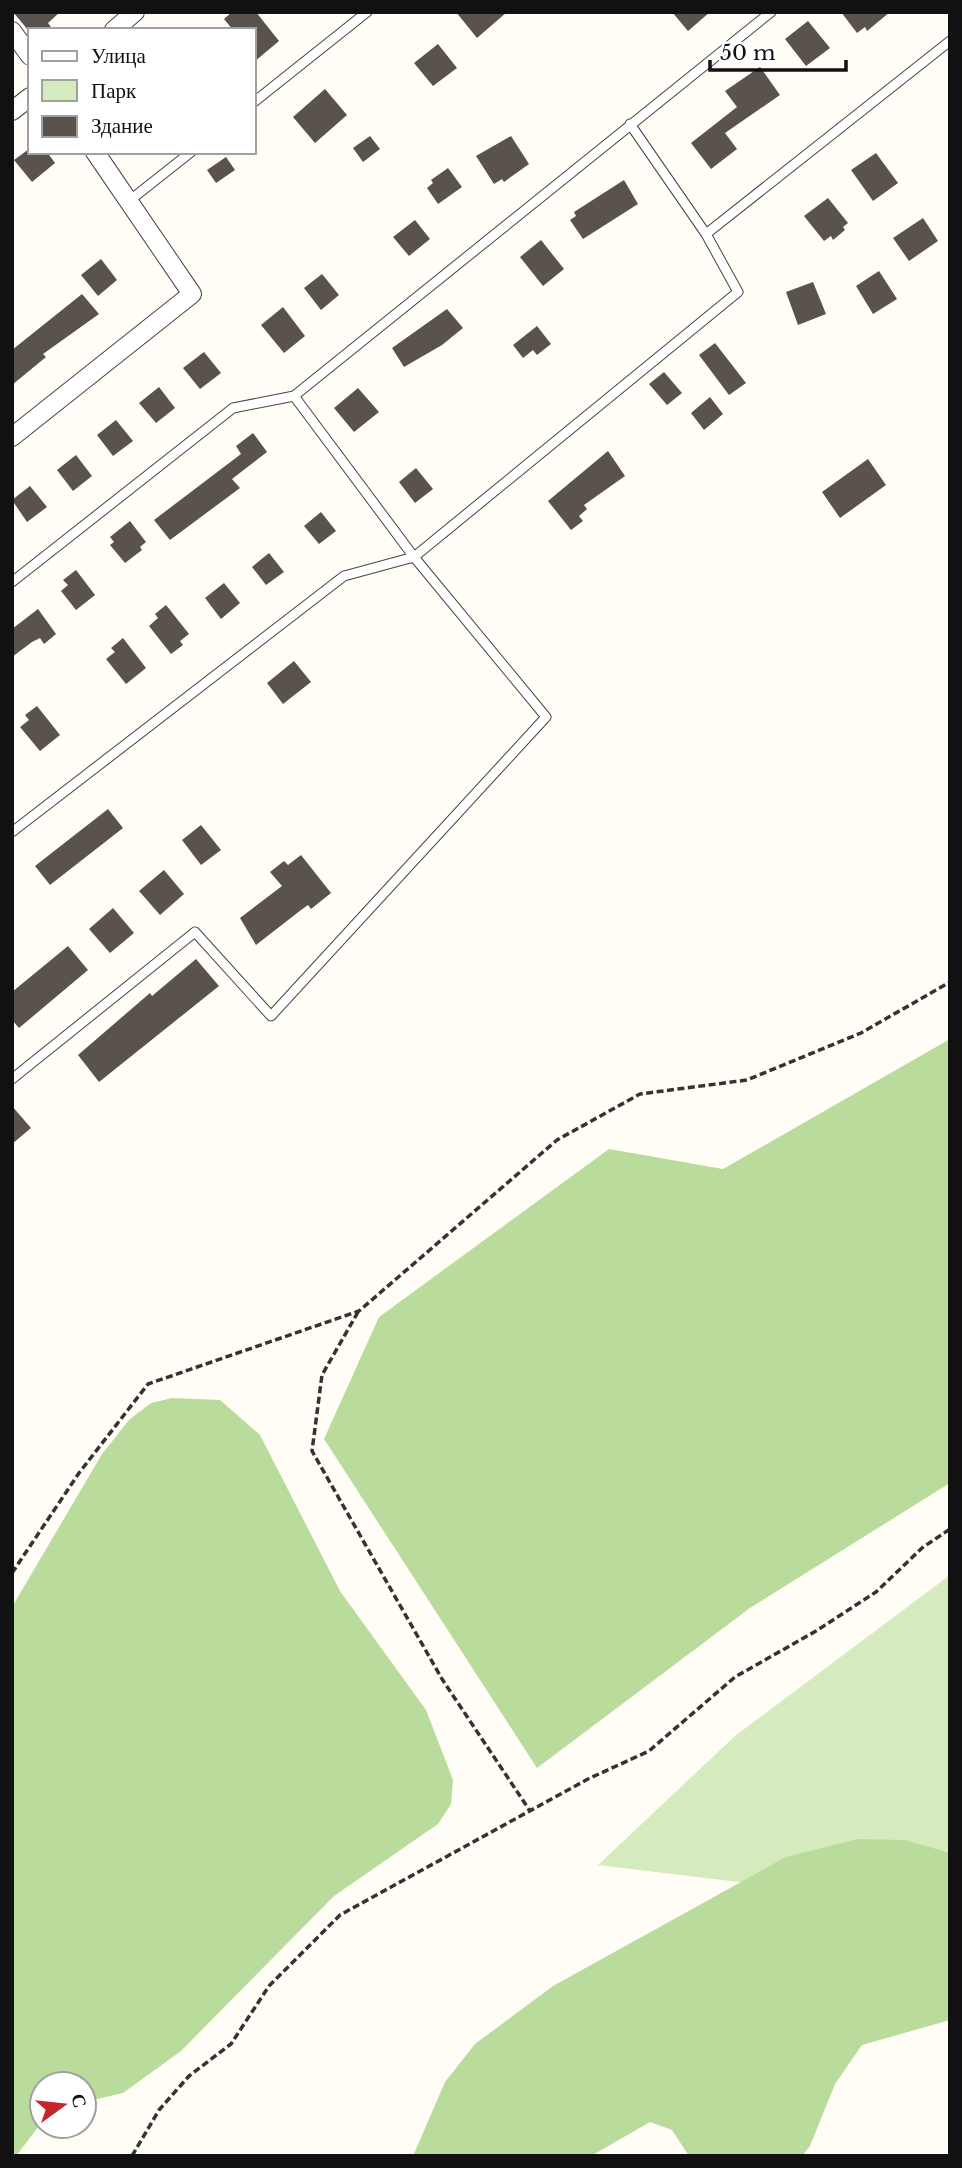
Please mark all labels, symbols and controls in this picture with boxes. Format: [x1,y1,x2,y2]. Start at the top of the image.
legend [28,28,256,154]
scale bar [710,28,846,72]
text: 50 m [720,40,776,66]
text: Улица [91,43,146,69]
text: Парк [91,78,137,104]
text: Здание [91,113,153,139]
north arrow [28,2070,98,2140]
text: С [66,2091,92,2110]

